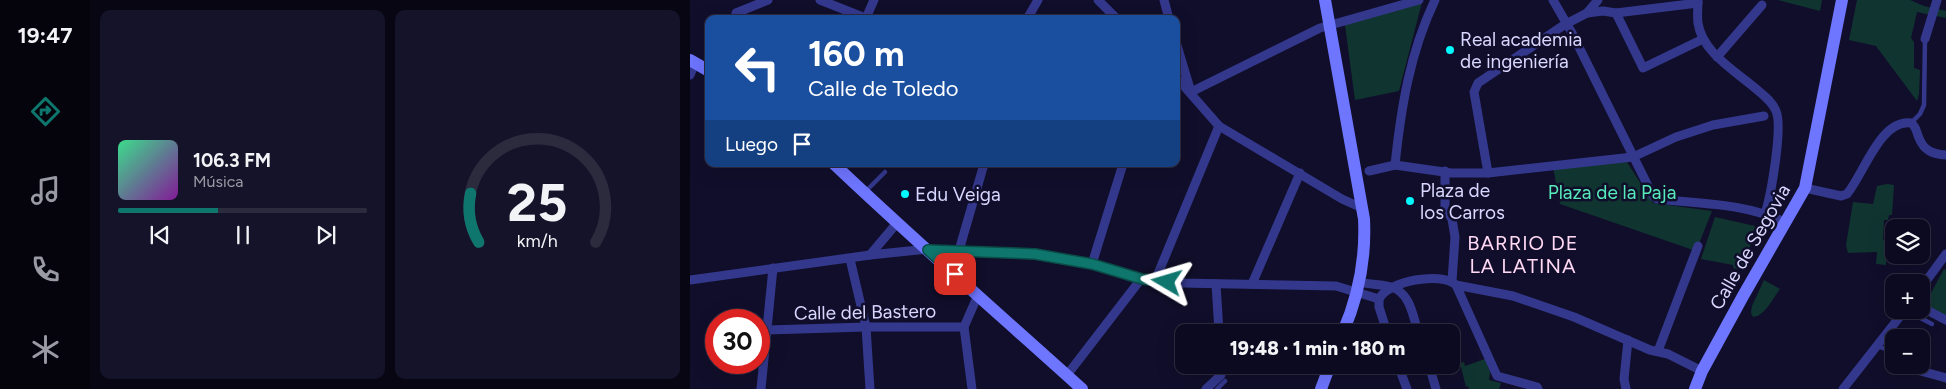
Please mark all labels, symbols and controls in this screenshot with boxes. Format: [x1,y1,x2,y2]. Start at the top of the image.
text: 19:47 [18,22,72,49]
place label: Real academia de ingeniería [1460,28,1582,73]
text: 160 m [808,33,905,75]
icon: left [725,35,790,100]
marker: Real academia de ingeniería [1444,44,1456,56]
text: Calle de Toledo [808,75,959,102]
icon: directions [28,94,63,129]
icon: arrive [788,130,816,158]
text: Luego [725,133,778,156]
text: 106.3 FM [193,149,271,172]
text: Música [193,172,243,191]
text: 25 [507,172,568,234]
icon: music [28,173,63,208]
place label: Plaza de los Carros [1420,179,1505,224]
street label: Calle de Segovia [1705,180,1795,314]
park label: Plaza de la Paja [1548,181,1676,204]
place label: Edu Veiga [915,183,1001,206]
marker: Edu Veiga [899,188,911,200]
marker: Plaza de los Carros [1404,195,1416,207]
map controls [1885,219,1930,374]
button: layers [1885,219,1930,264]
icon: previous [146,221,174,249]
icon: pause [229,221,257,249]
icon: next [312,221,340,249]
text: km/h [517,230,558,251]
district label: BARRIO DE LA LATINA [1467,231,1579,278]
icon: phone [28,252,63,287]
pin [934,253,976,295]
position arrow [1140,255,1192,307]
icon: arrive [941,260,969,288]
button: + [1885,274,1930,319]
street label: Calle del Bastero [794,299,936,325]
speed limit sign: 30 [705,309,770,374]
button: − [1885,329,1930,374]
icon: climate [28,332,63,367]
text: 19:48 · 1 min · 180 m [1230,337,1405,360]

